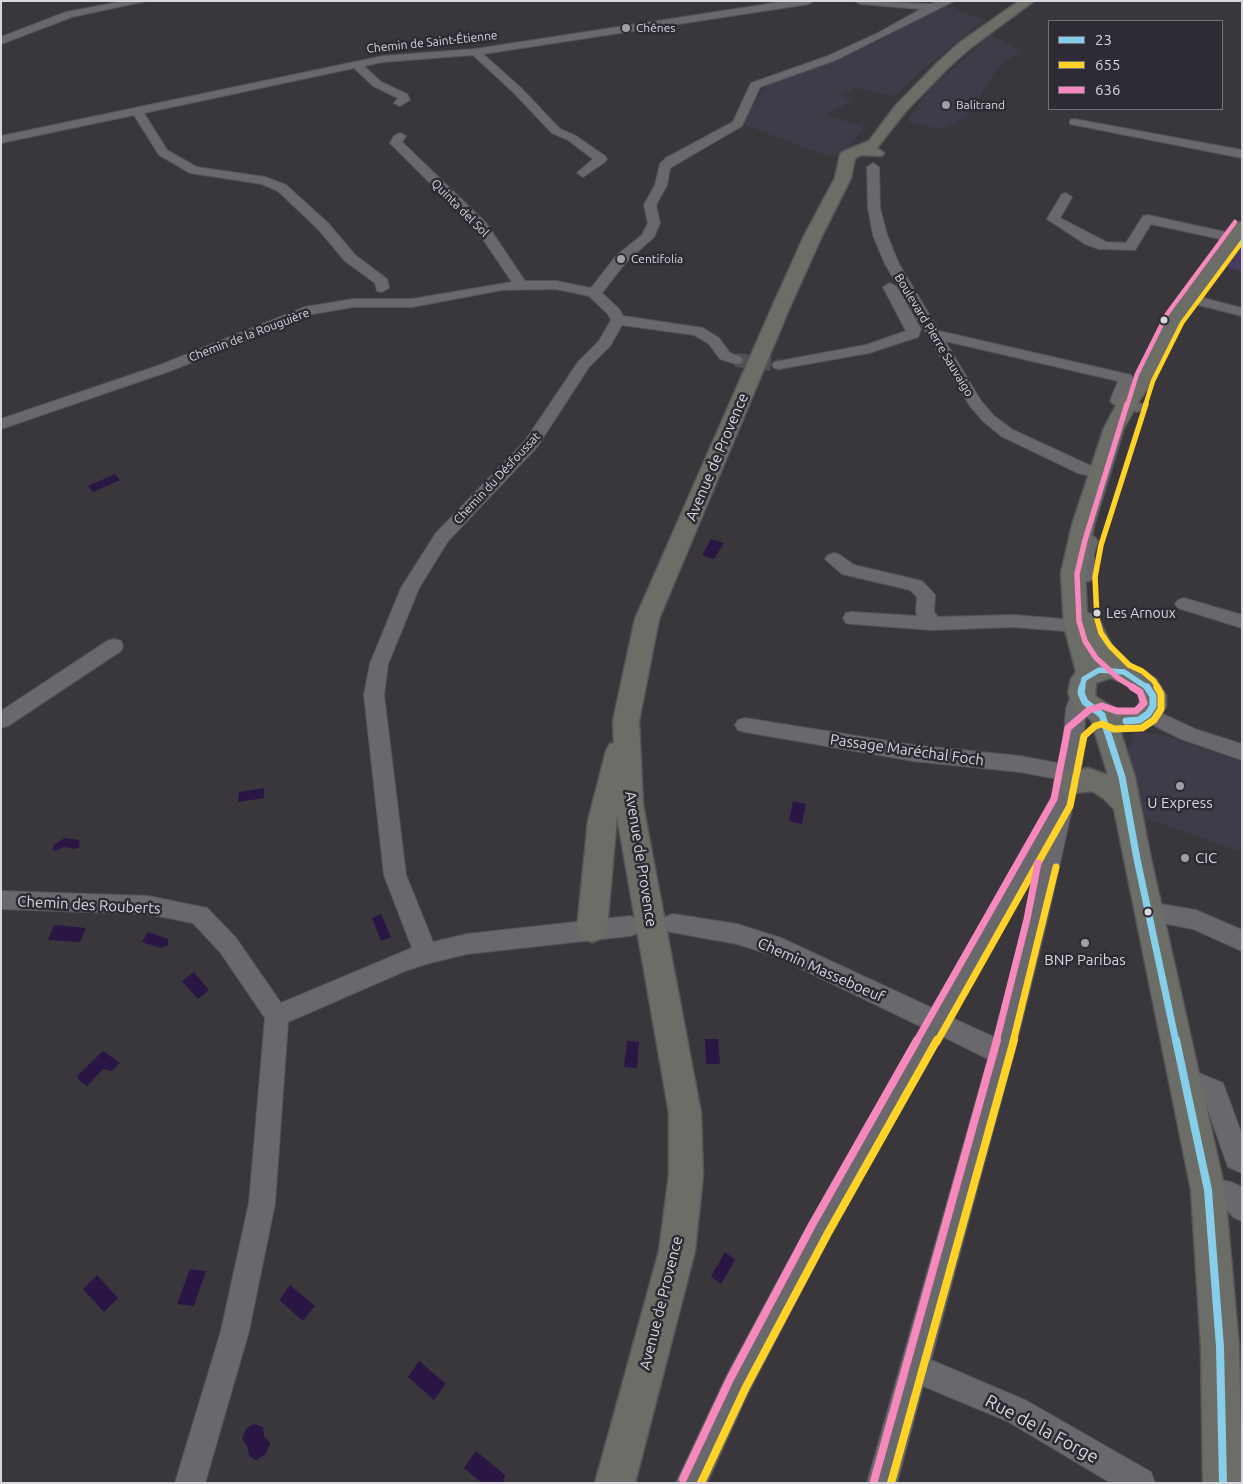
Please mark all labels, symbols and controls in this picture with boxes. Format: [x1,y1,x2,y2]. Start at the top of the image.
legend [1048,20,1223,110]
place label: Chênes [636,21,676,35]
marker: Chênes [620,22,632,34]
street label: Chemin de Saint-Étienne [366,28,498,56]
text: 23 [1095,31,1112,48]
text: 655 [1095,56,1120,73]
text: 636 [1095,81,1120,98]
place label: Balitrand [956,98,1005,112]
marker: Balitrand [940,99,952,111]
street label: Quinta del Sol [428,176,492,240]
place label: Centifolia [631,252,683,266]
marker: Centifolia [615,253,627,265]
street label: Boulevard Pierre Sauvaigo [892,271,976,399]
street label: Chemin de la Rouguière [187,305,311,365]
unlabelled marker [1159,315,1169,325]
street label: Avenue de Provence [682,390,752,524]
street label: Chemin du Désfoussat [451,429,543,527]
place label: Les Arnoux [1106,605,1176,621]
marker: Les Arnoux [1092,608,1102,618]
street label: Passage Maréchal Foch [829,730,985,770]
marker: U Express [1174,780,1186,792]
street label: Avenue de Provence [621,790,661,928]
place label: U Express [1147,794,1213,812]
place label: CIC [1195,849,1217,867]
marker: CIC [1179,852,1191,864]
street label: Chemin des Rouberts [17,892,161,918]
unlabelled marker [1143,907,1153,917]
street label: Chemin Masseboeuf [755,934,887,1006]
marker: BNP Paribas [1079,937,1091,949]
place label: BNP Paribas [1044,951,1126,969]
street label: Avenue de Provence [636,1234,686,1372]
street label: Rue de la Forge [982,1390,1102,1468]

